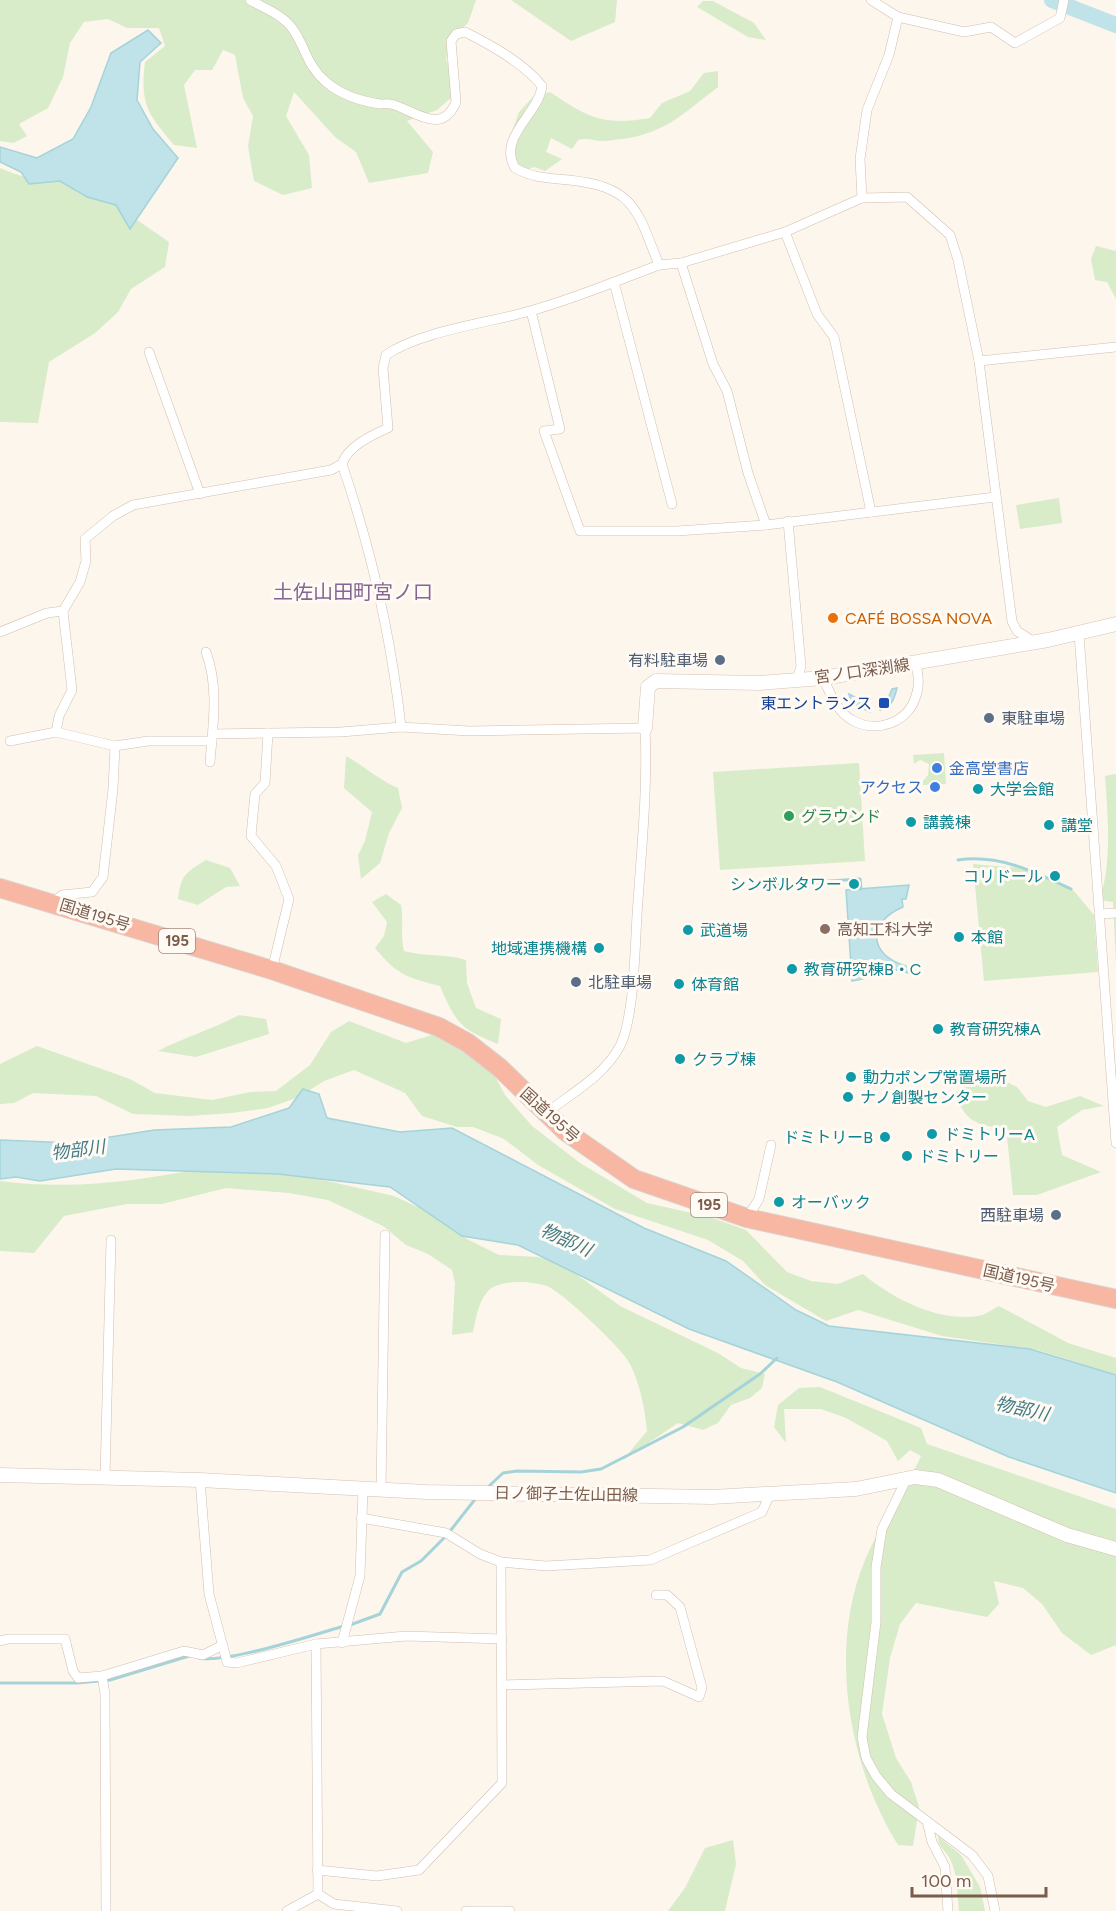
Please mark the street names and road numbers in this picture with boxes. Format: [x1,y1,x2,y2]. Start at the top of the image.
street label: 宮ノ口深渕線 [813,655,911,687]
street label: 国道195号 [57,895,133,935]
road number: 195 [159,929,195,953]
street label: 国道195号 [517,1084,583,1146]
road number: 195 [691,1193,727,1217]
street label: 国道195号 [981,1261,1057,1295]
street label: 日ノ御子土佐山田線 [494,1483,638,1505]

